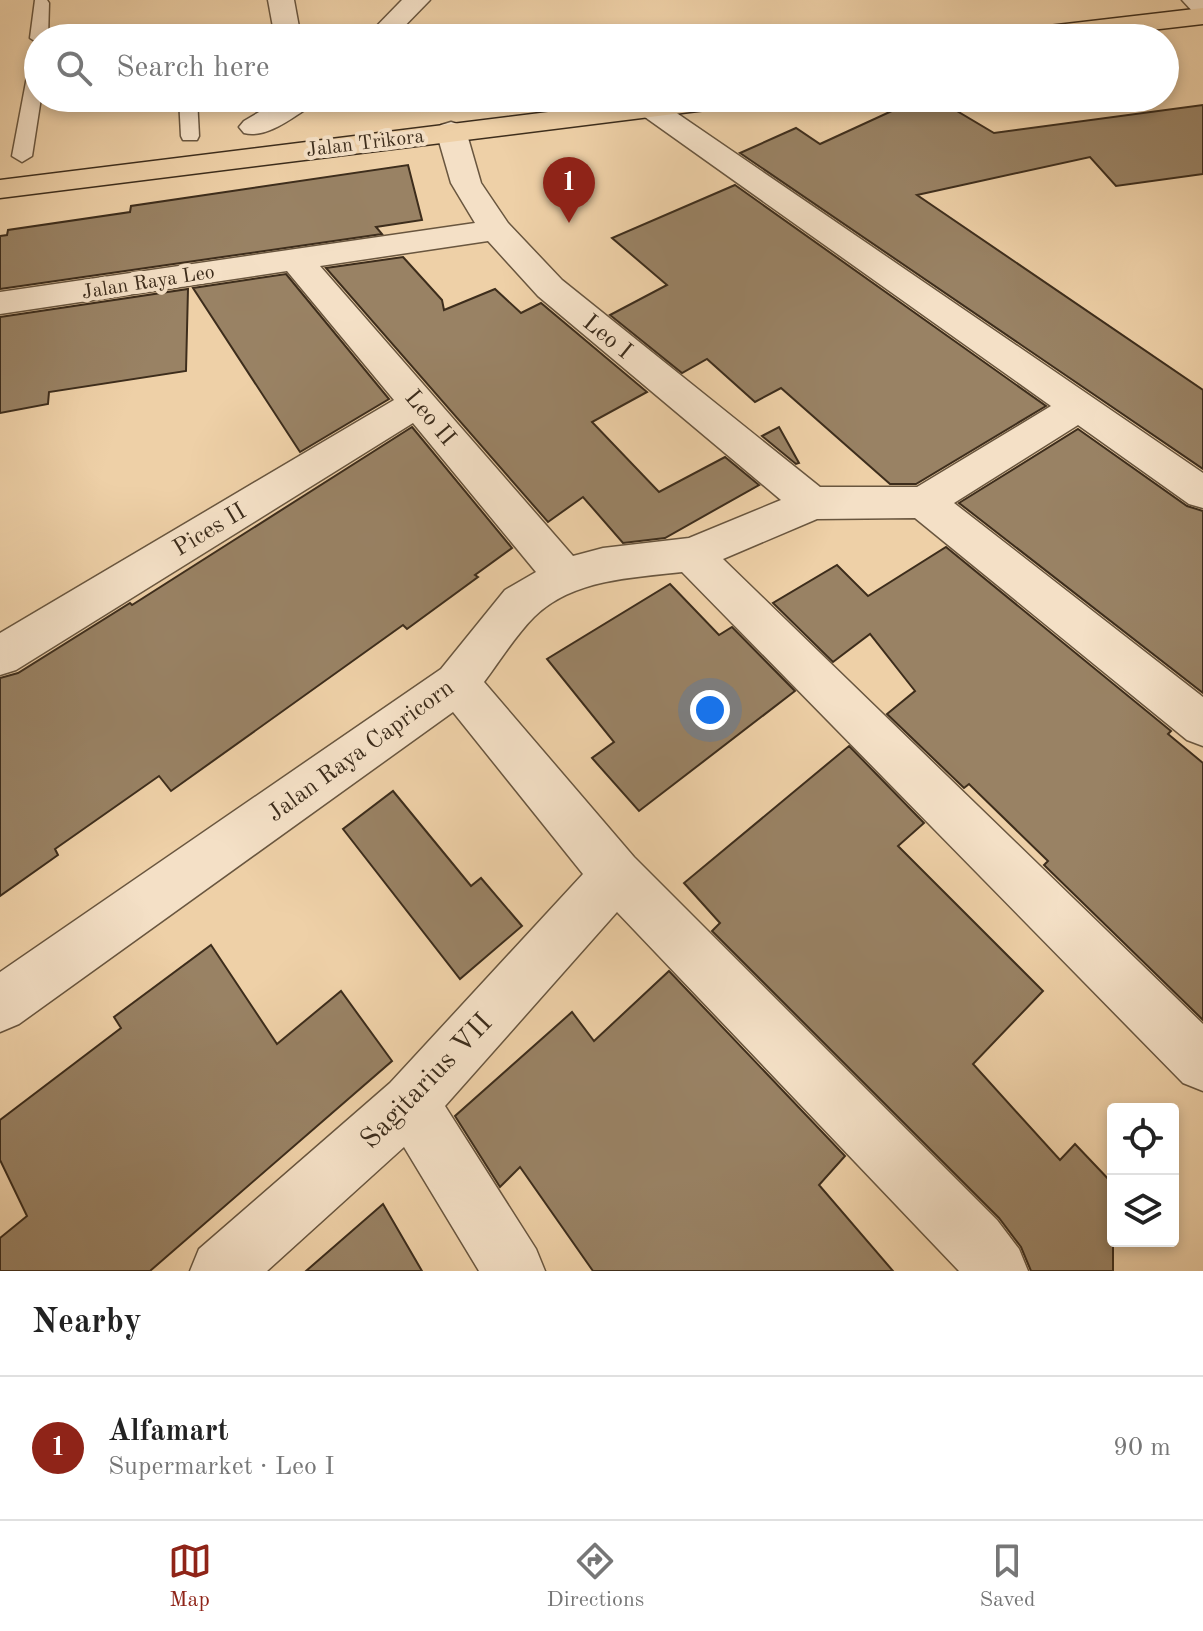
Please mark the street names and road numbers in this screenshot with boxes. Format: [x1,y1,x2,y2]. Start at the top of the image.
street label: Jalan Trikora [305,127,425,161]
street label: Jalan Raya Leo [80,263,216,303]
street label: Leo I [578,311,636,364]
street label: Leo II [399,386,459,451]
street label: Pices II [169,500,251,562]
street label: Jalan Raya Capricorn [264,676,459,827]
street label: Sagitarius VII [356,1009,498,1155]

